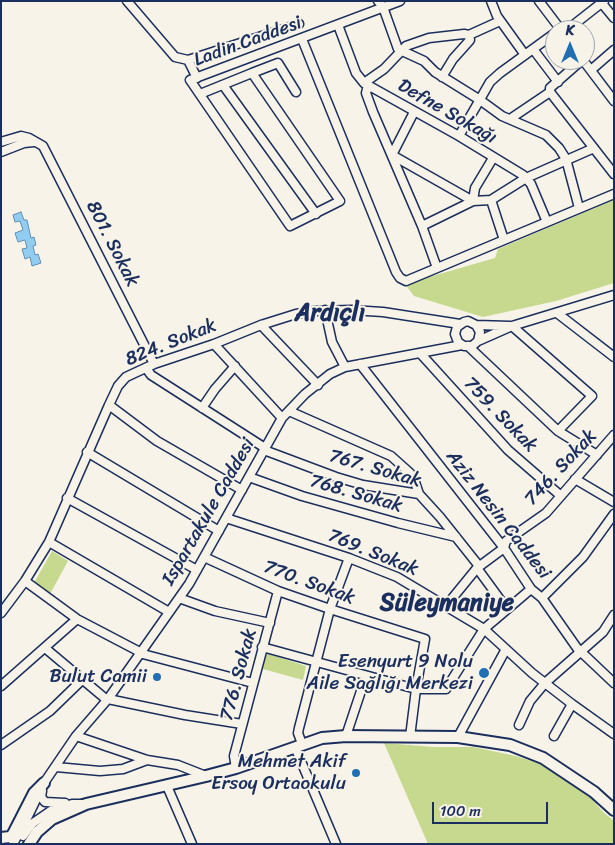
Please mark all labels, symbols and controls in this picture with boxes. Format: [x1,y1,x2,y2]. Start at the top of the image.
street label: Ladin Caddesi [191,12,305,72]
text: K [566,18,574,43]
north arrow [545,20,595,70]
street label: Defne Sokağı [393,74,501,150]
street label: 801. Sokak [81,197,143,291]
district label: Ardıçlı [295,300,365,328]
street label: 824. Sokak [122,314,220,372]
street label: 759. Sokak [458,373,542,457]
street label: 746. Sokak [520,425,602,511]
street label: Ispartakule Caddesi [158,434,260,590]
street label: 767. Sokak [326,445,424,493]
street label: Aziz Nesin Caddesi [441,446,555,584]
street label: 768. Sokak [307,470,405,518]
street label: 769. Sokak [325,525,421,581]
street label: 770. Sokak [260,556,358,610]
district label: Süleymaniye [380,590,514,618]
street label: 776. Sokak [216,626,262,724]
place label: Esenyurt 9 Nolu Aile Sağlığı Merkezi [306,651,473,695]
place label: Bulut Camii [50,666,147,688]
marker: Esenyurt 9 Nolu Aile Sağlığı Merkezi [477,666,491,680]
marker: Bulut Camii [151,671,163,683]
place label: Mehmet Akif Ersoy Ortaokulu [211,751,346,795]
marker: Mehmet Akif Ersoy Ortaokulu [350,767,362,779]
scale bar [435,792,551,824]
text: 100 m [440,798,481,824]

